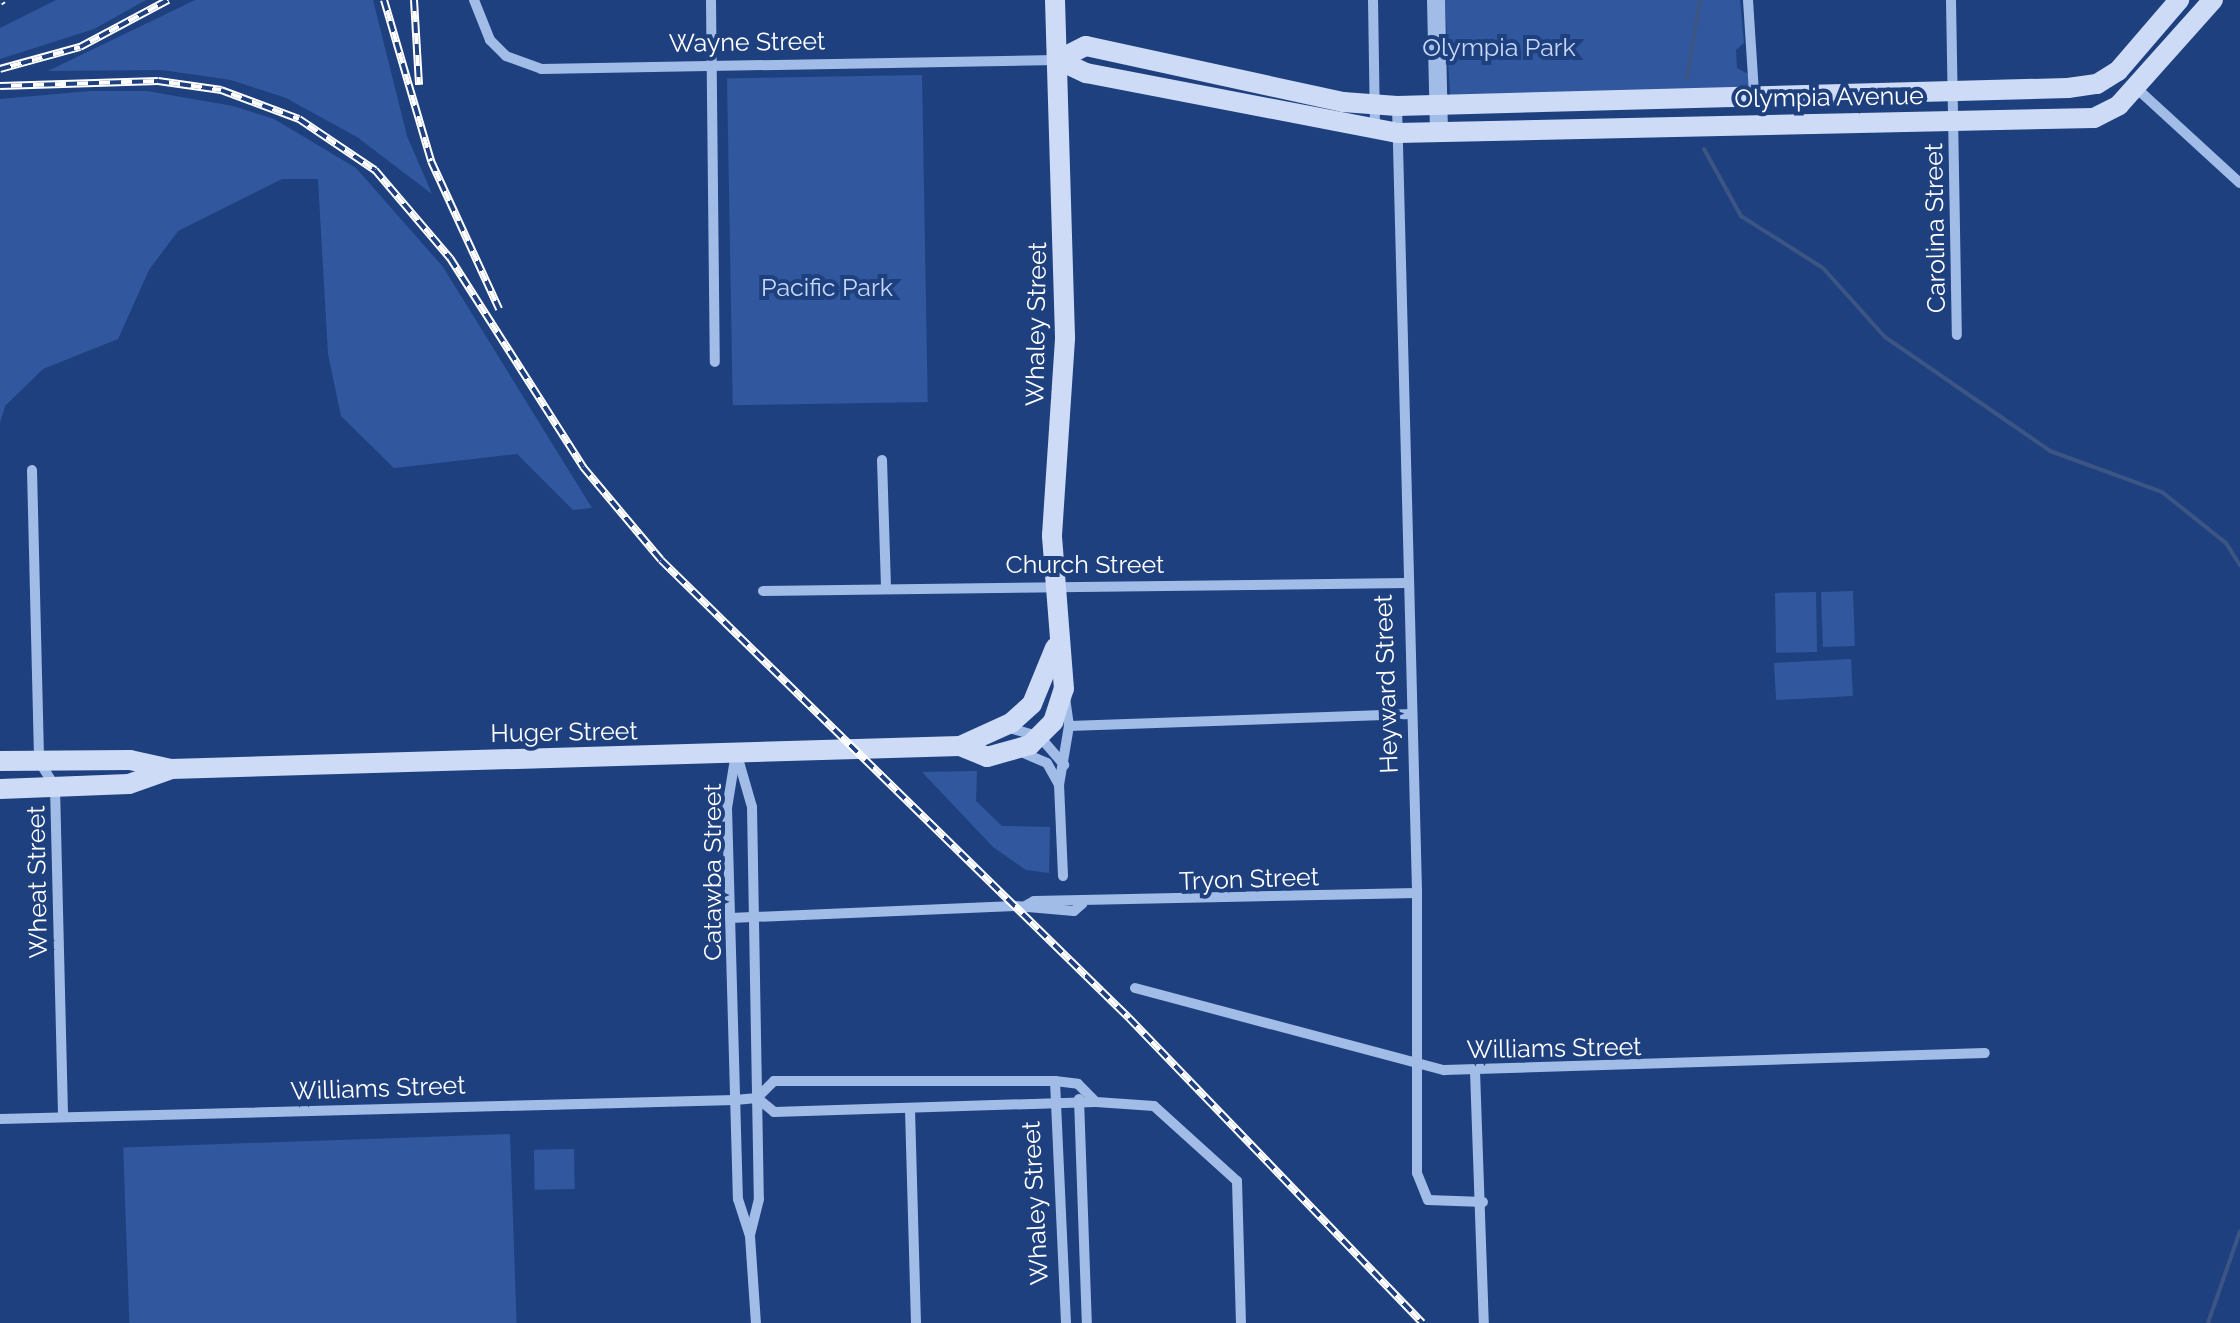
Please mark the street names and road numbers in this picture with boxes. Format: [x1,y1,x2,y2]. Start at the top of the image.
street label: Wayne Street [668,26,826,58]
street label: Olympia Avenue [1734,80,1924,114]
street label: Carolina Street [1919,143,1951,313]
street label: Whaley Street [1020,241,1052,407]
street label: Church Street [1006,549,1164,579]
street label: Heyward Street [1368,594,1404,774]
street label: Huger Street [490,716,638,748]
street label: Catawba Street [697,783,727,961]
street label: Wheat Street [21,805,53,959]
street label: Tryon Street [1179,862,1319,896]
street label: Williams Street [1466,1031,1642,1065]
street label: Williams Street [290,1070,466,1106]
street label: Whaley Street [1016,1120,1054,1286]

